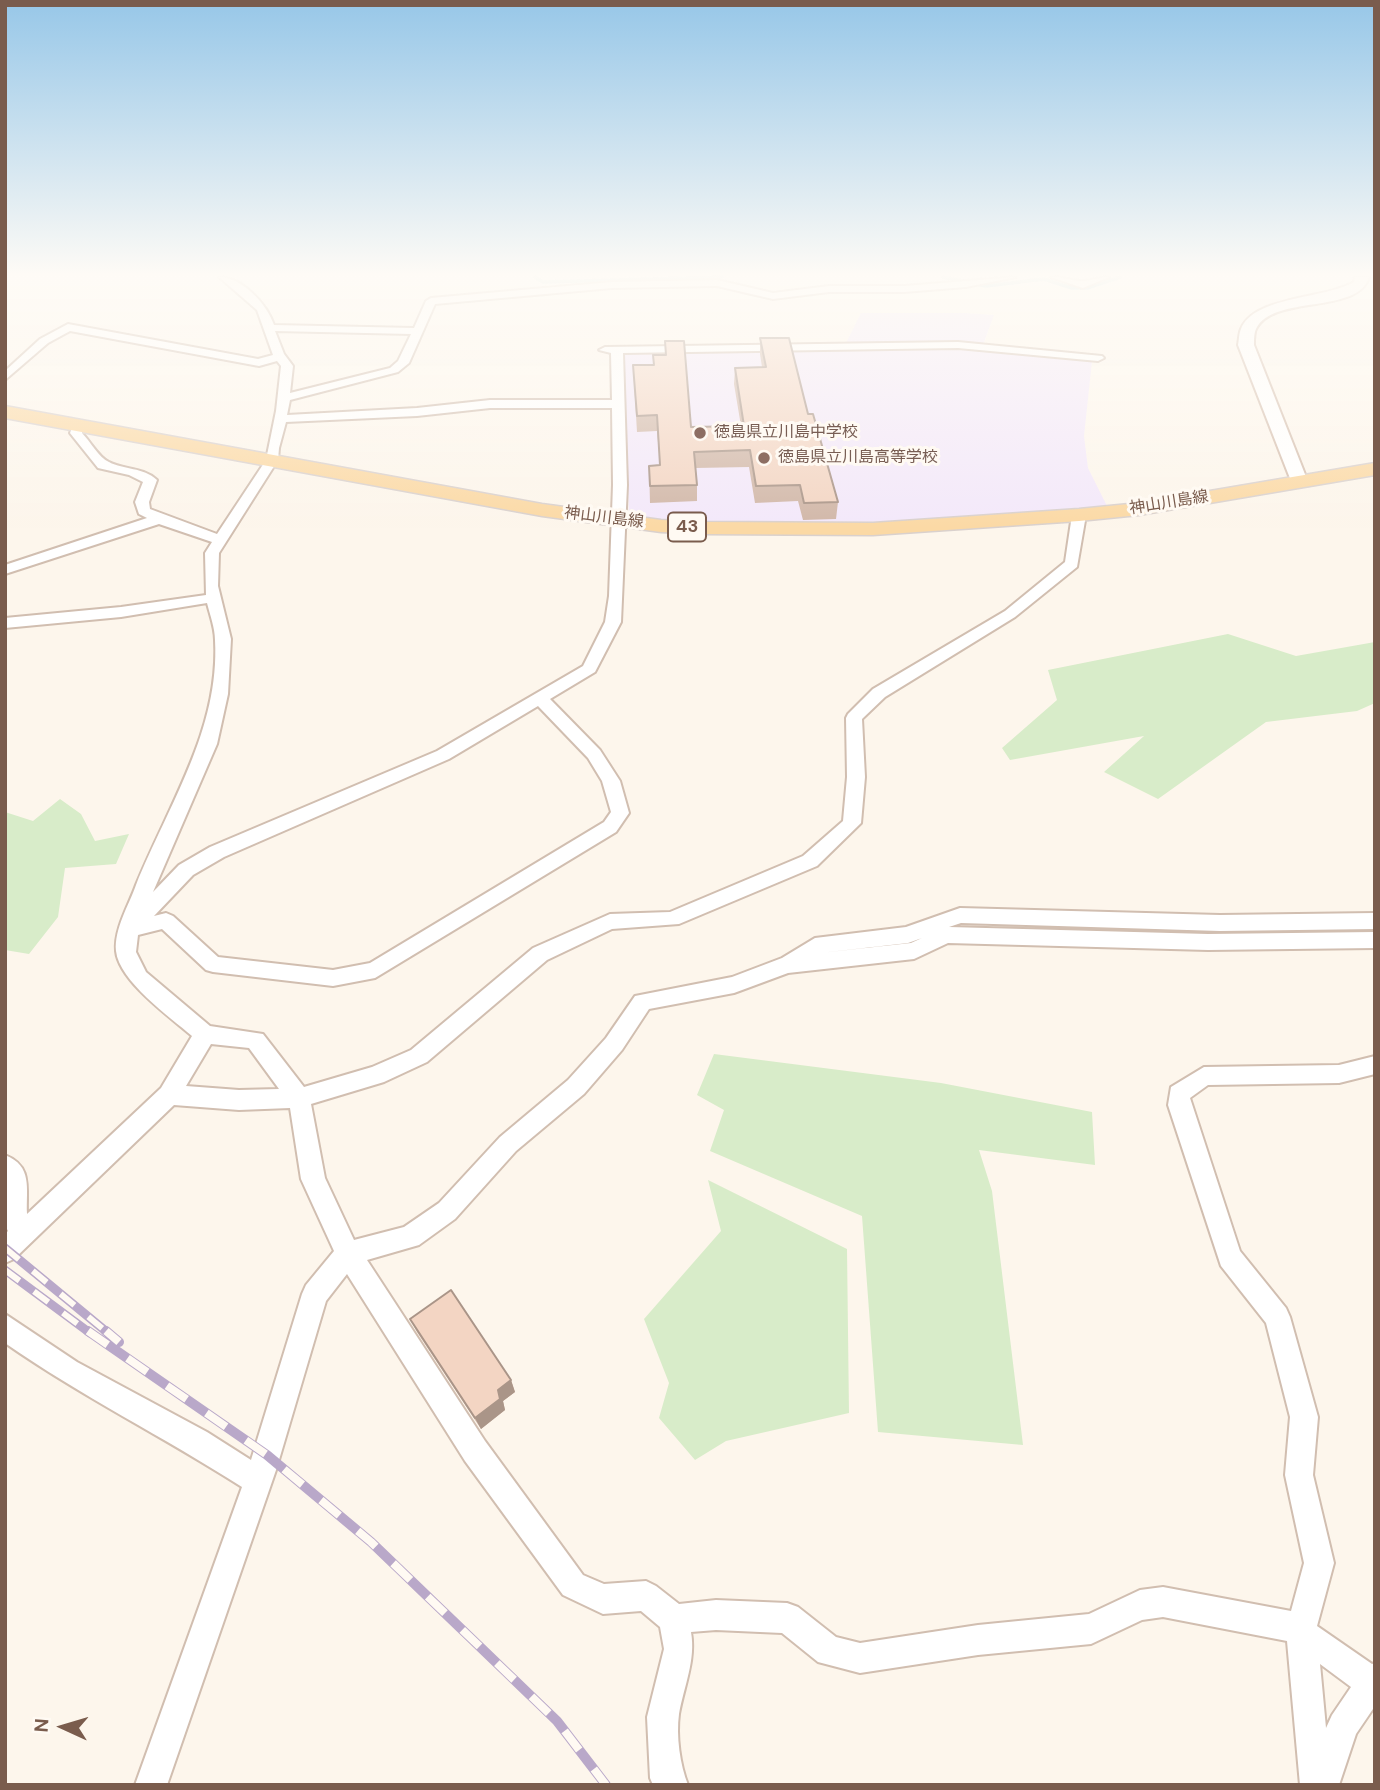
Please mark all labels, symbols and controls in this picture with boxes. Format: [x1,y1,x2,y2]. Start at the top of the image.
place label: 徳島県立川島中学校 [714,423,858,443]
marker: 徳島県立川島中学校 [692,425,708,441]
place label: 徳島県立川島高等学校 [778,448,938,468]
marker: 徳島県立川島高等学校 [756,450,772,466]
street label: 神山川島線 [1128,487,1210,519]
street label: 神山川島線 [563,504,645,532]
road number: 43 [668,512,706,542]
north arrow [28,1692,98,1762]
text: N [29,1718,55,1733]

